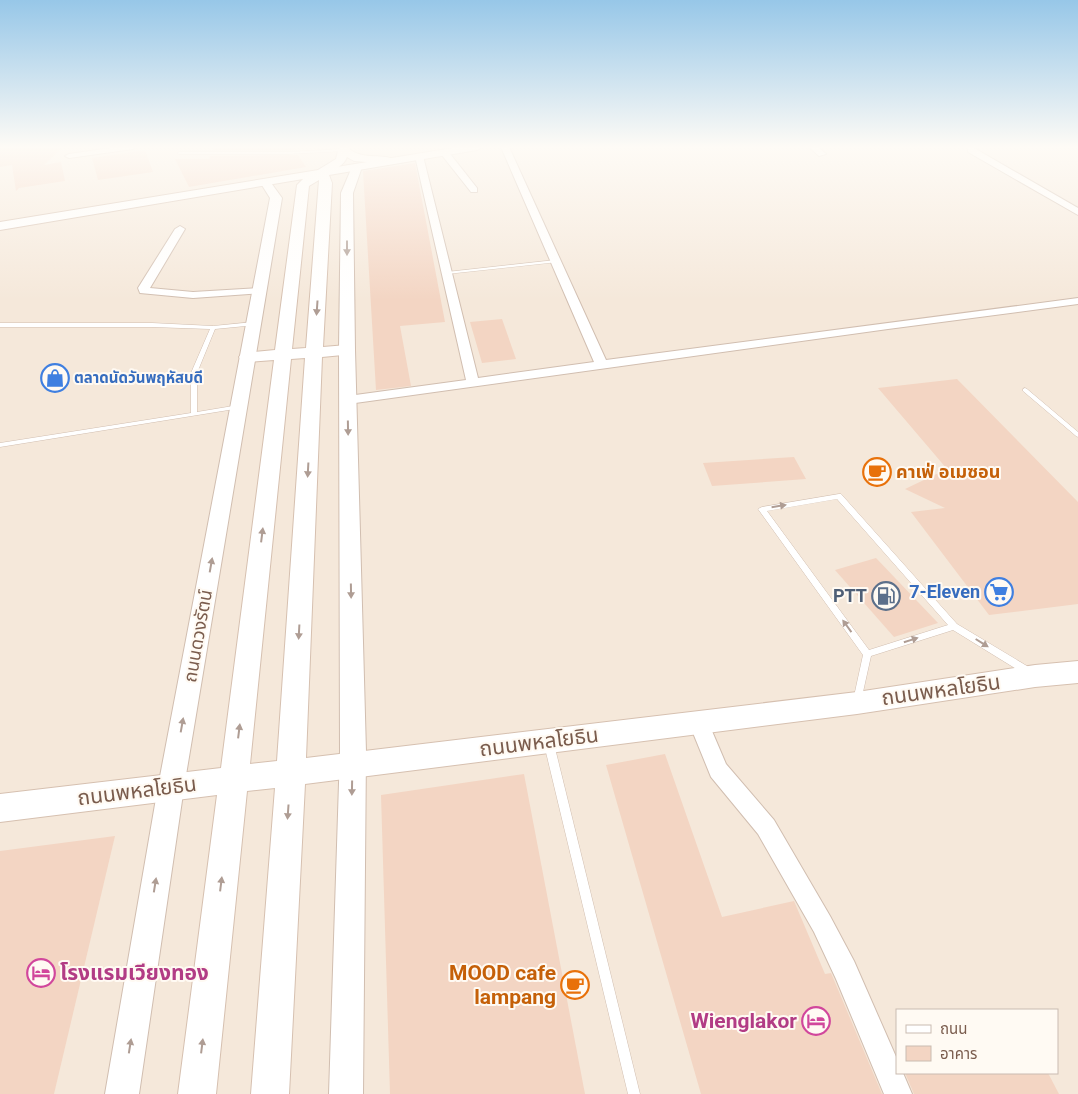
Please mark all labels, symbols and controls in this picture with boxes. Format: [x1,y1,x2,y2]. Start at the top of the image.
one-way arrow [343,241,351,257]
one-way arrow [313,300,321,316]
shop icon: ตลาดนัดวันพฤหัสบดี [40,363,70,393]
place label: ตลาดนัดวันพฤหัสบดี [74,369,203,387]
one-way arrow [345,420,353,436]
cafe icon: คาเฟ่ อเมซอน [862,457,892,487]
place label: คาเฟ่ อเมซอน [896,461,1000,482]
one-way arrow [303,462,311,478]
one-way arrow [771,502,787,510]
one-way arrow [258,526,266,542]
one-way arrow [207,557,215,573]
supermarket icon: 7-Eleven [984,577,1014,607]
fuel station icon: PTT [871,581,901,611]
place label: 7-Eleven [909,581,980,602]
one-way arrow [347,583,355,599]
place label: PTT [833,585,867,606]
street label: ถนนดวงรัตน์ [179,588,216,684]
one-way arrow [842,619,852,633]
one-way arrow [294,625,302,641]
one-way arrow [903,636,918,643]
one-way arrow [976,639,989,648]
street label: ถนนพหลโยธิน [880,670,1002,710]
one-way arrow [178,717,186,733]
one-way arrow [235,722,243,738]
street label: ถนนพหลโยธิน [478,723,600,761]
street label: ถนนพหลโยธิน [76,772,198,810]
one-way arrow [348,780,356,796]
one-way arrow [284,804,292,820]
one-way arrow [217,876,225,892]
one-way arrow [152,877,160,893]
hotel icon: โรงแรมเวียงทอง [26,958,56,988]
place label: โรงแรมเวียงทอง [60,961,209,985]
place label: MOOD cafe lampang [449,961,556,1009]
cafe icon: MOOD cafe lampang [560,970,590,1000]
hotel icon: Wienglakor [801,1006,831,1036]
place label: Wienglakor [690,1009,797,1033]
legend [896,1009,1058,1074]
text: ถนน [940,1020,967,1038]
one-way arrow [126,1037,134,1053]
one-way arrow [198,1037,206,1053]
text: อาคาร [940,1045,977,1063]

